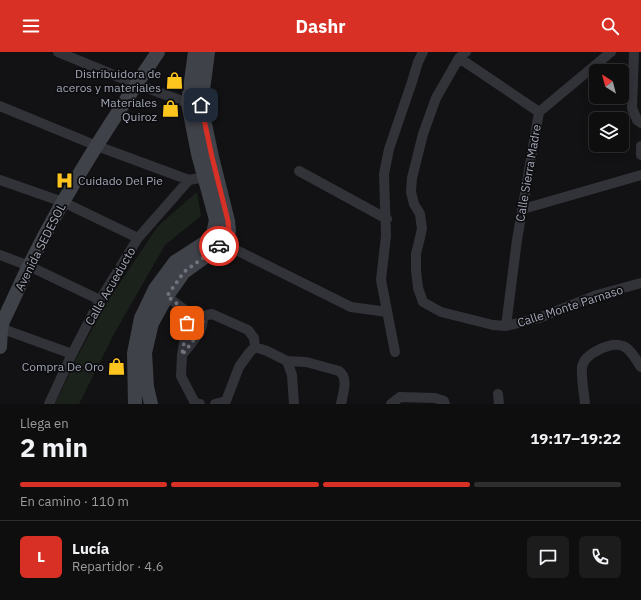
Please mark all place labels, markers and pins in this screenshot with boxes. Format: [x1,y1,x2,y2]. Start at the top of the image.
place label: Distribuidora de aceros y materiales [56,66,161,95]
shop icon: Distribuidora de aceros y materiales [164,70,184,90]
pin [184,88,218,122]
place label: Materiales Quiroz [101,95,157,124]
shop icon: Materiales Quiroz [160,99,180,119]
hospital icon: Cuidado Del Pie [55,170,75,190]
place label: Cuidado Del Pie [78,173,163,188]
pin [170,306,204,340]
shop icon: Compra De Oro [107,356,127,376]
place label: Compra De Oro [22,359,104,374]

